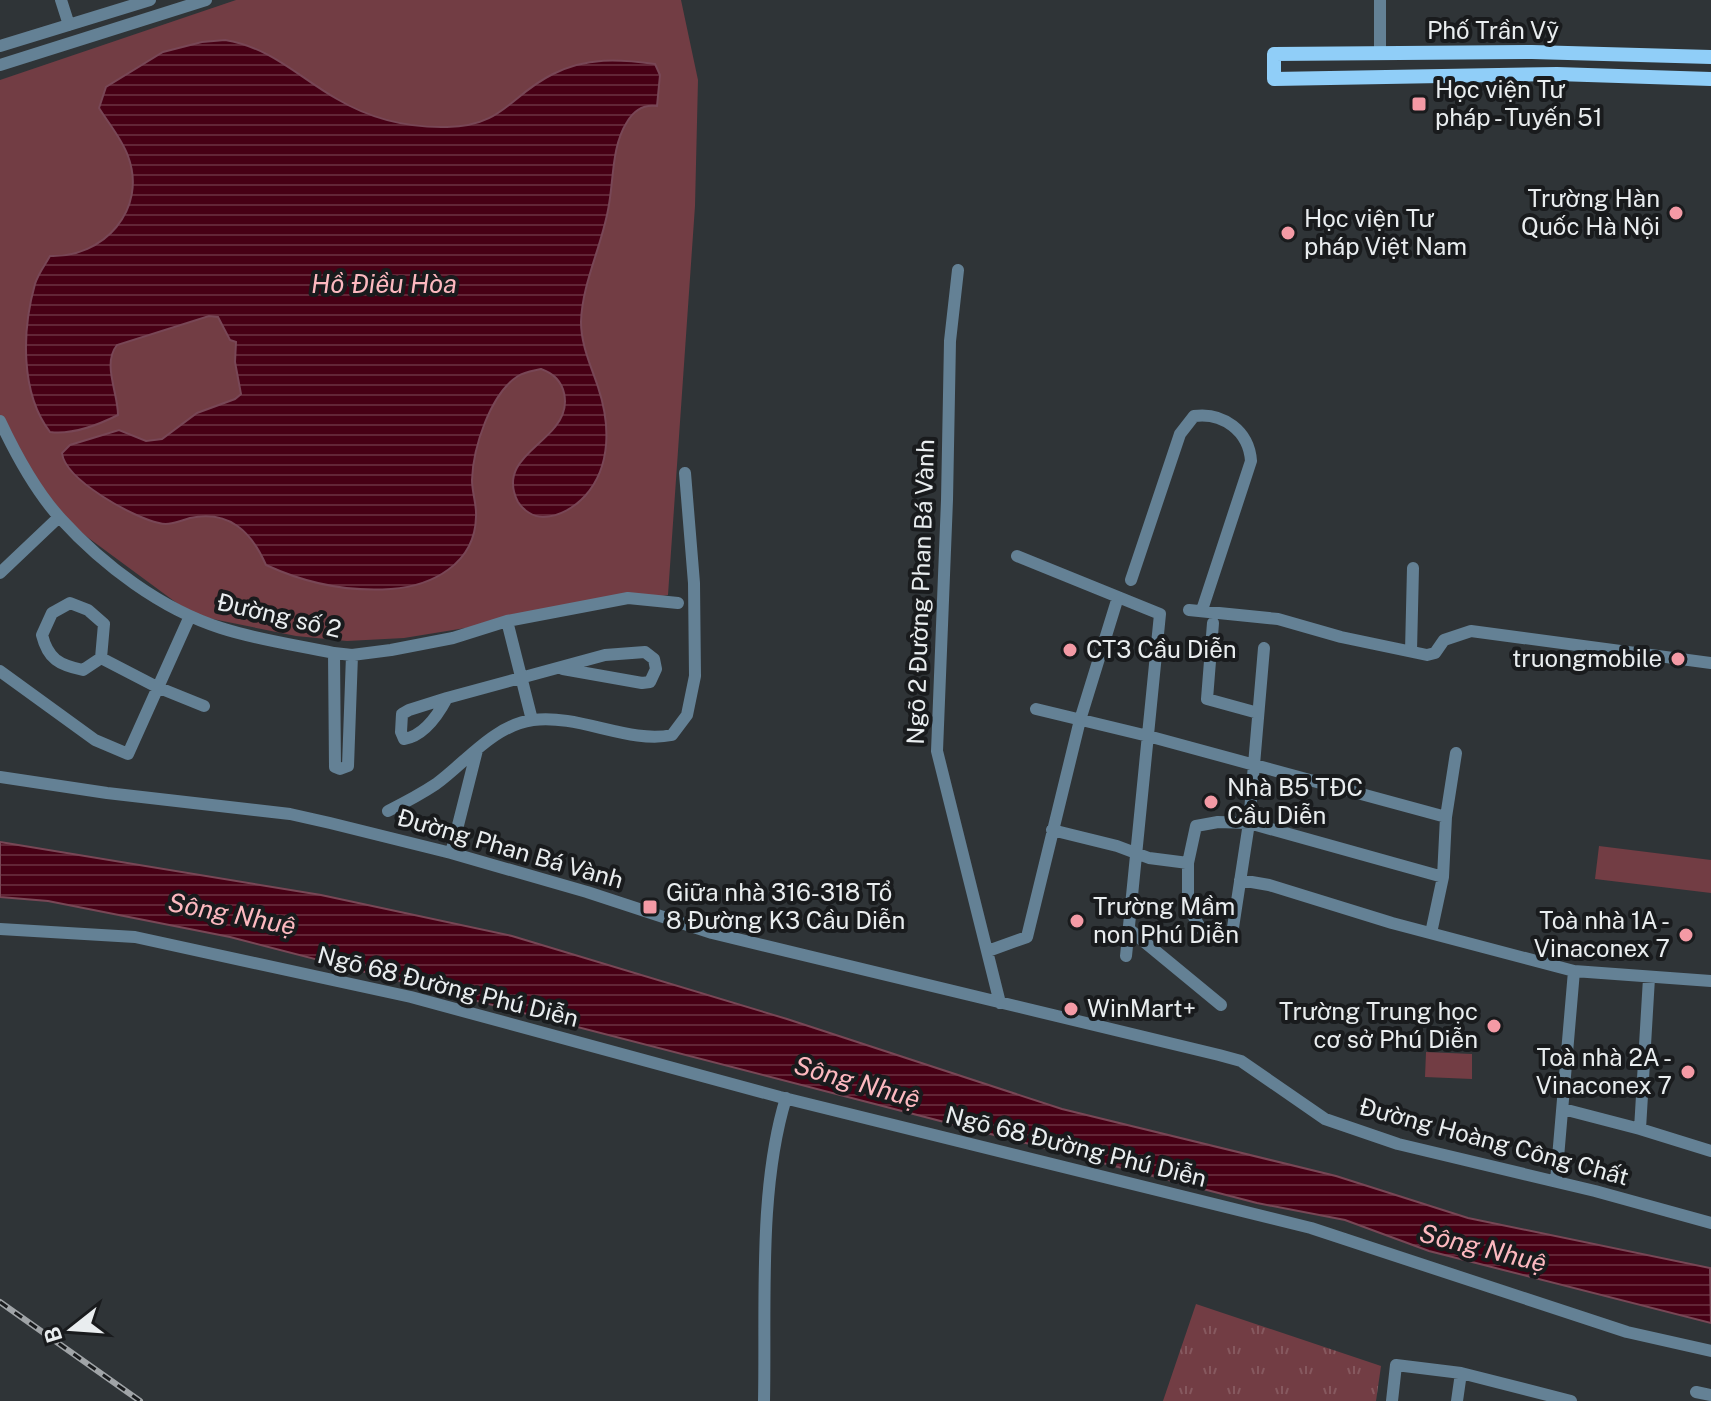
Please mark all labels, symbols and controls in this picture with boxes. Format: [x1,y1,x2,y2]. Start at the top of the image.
street label: Phố Trần Vỹ [1427,16,1559,44]
place label: Học viện Tư pháp - Tuyến 51 [1435,75,1602,131]
marker: Học viện Tư pháp - Tuyến 51 [1410,95,1428,113]
place label: Trường Hàn Quốc Hà Nội [1521,184,1660,240]
place label: Học viện Tư pháp Việt Nam [1304,204,1467,260]
marker: Trường Hàn Quốc Hà Nội [1667,204,1685,222]
marker: Học viện Tư pháp Việt Nam [1279,224,1297,242]
water label: Hồ Điều Hòa [311,268,457,299]
street label: Ngõ 2 Đường Phan Bá Vành [901,439,939,745]
street label: Đường số 2 [214,587,344,643]
place label: CT3 Cầu Diễn [1086,635,1237,663]
marker: CT3 Cầu Diễn [1061,641,1079,659]
place label: truongmobile [1512,644,1662,672]
marker: truongmobile [1669,650,1687,668]
place label: Nhà B5 TĐC Cầu Diễn [1227,773,1363,829]
marker: Nhà B5 TĐC Cầu Diễn [1202,793,1220,811]
street label: Đường Phan Bá Vành [394,802,627,894]
place label: Giữa nhà 316-318 Tổ 8 Đường K3 Cầu Diễn [666,878,905,934]
water label: Sông Nhuệ [165,886,299,941]
place label: Trường Mầm non Phú Diễn [1093,892,1239,948]
marker: Giữa nhà 316-318 Tổ 8 Đường K3 Cầu Diễn [641,898,659,916]
place label: Toà nhà 1A - Vinaconex 7 [1534,906,1670,962]
marker: Trường Mầm non Phú Diễn [1068,912,1086,930]
marker: Toà nhà 1A - Vinaconex 7 [1677,926,1695,944]
street label: Ngõ 68 Đường Phú Diễn [315,940,582,1032]
place label: WinMart+ [1087,994,1196,1022]
place label: Trường Trung học cơ sở Phú Diễn [1279,997,1478,1053]
marker: WinMart+ [1062,1000,1080,1018]
marker: Trường Trung học cơ sở Phú Diễn [1485,1017,1503,1035]
place label: Toà nhà 2A - Vinaconex 7 [1536,1043,1672,1099]
water label: Sông Nhuệ [790,1049,924,1114]
marker: Toà nhà 2A - Vinaconex 7 [1679,1063,1697,1081]
street label: Đường Hoàng Công Chất [1356,1092,1632,1191]
street label: Ngõ 68 Đường Phú Diễn [943,1100,1210,1192]
water label: Sông Nhuệ [1416,1217,1550,1278]
north arrow [32,1289,112,1369]
text: B [38,1324,68,1346]

